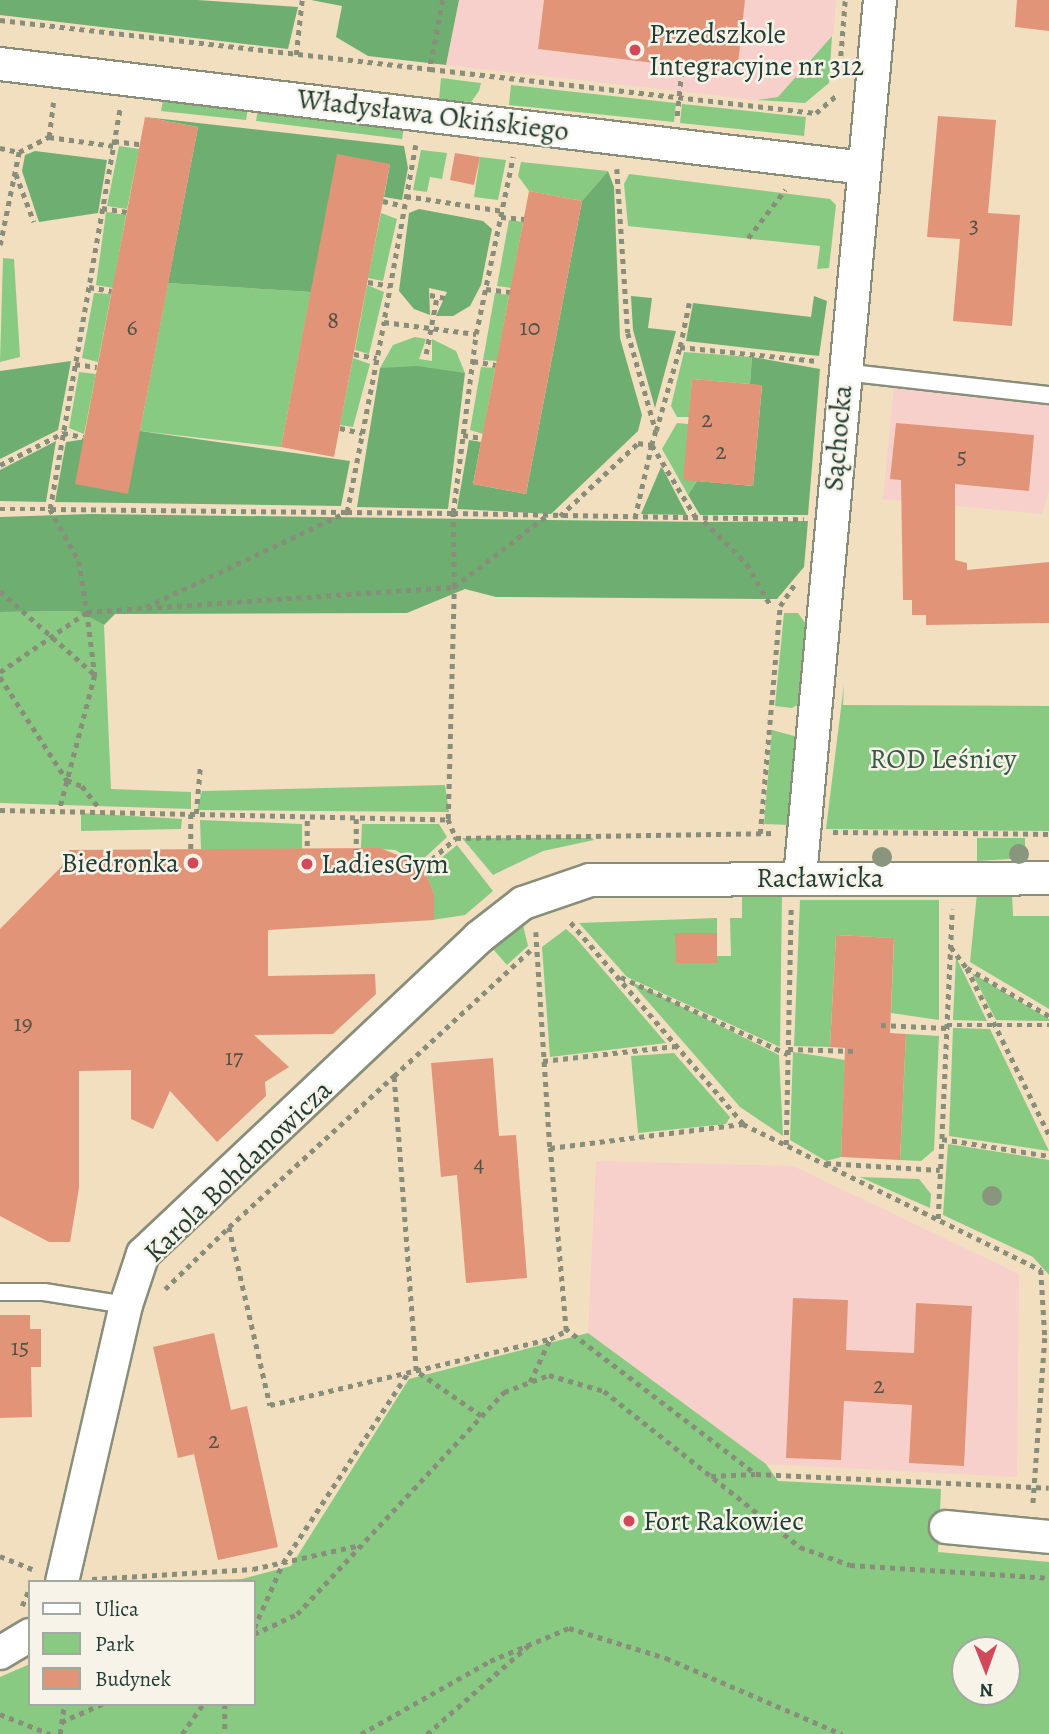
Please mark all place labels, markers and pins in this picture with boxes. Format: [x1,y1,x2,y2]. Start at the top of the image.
place label: Przedszkole Integracyjne nr 312 [649,17,864,83]
marker: Przedszkole Integracyjne nr 312 [627,42,643,58]
place label: Biedronka [61,846,179,880]
place label: LadiesGym [321,847,449,881]
marker: Biedronka [185,855,201,871]
marker: LadiesGym [299,856,315,872]
place label: Fort Rakowiec [643,1504,804,1538]
marker: Fort Rakowiec [621,1513,637,1529]

